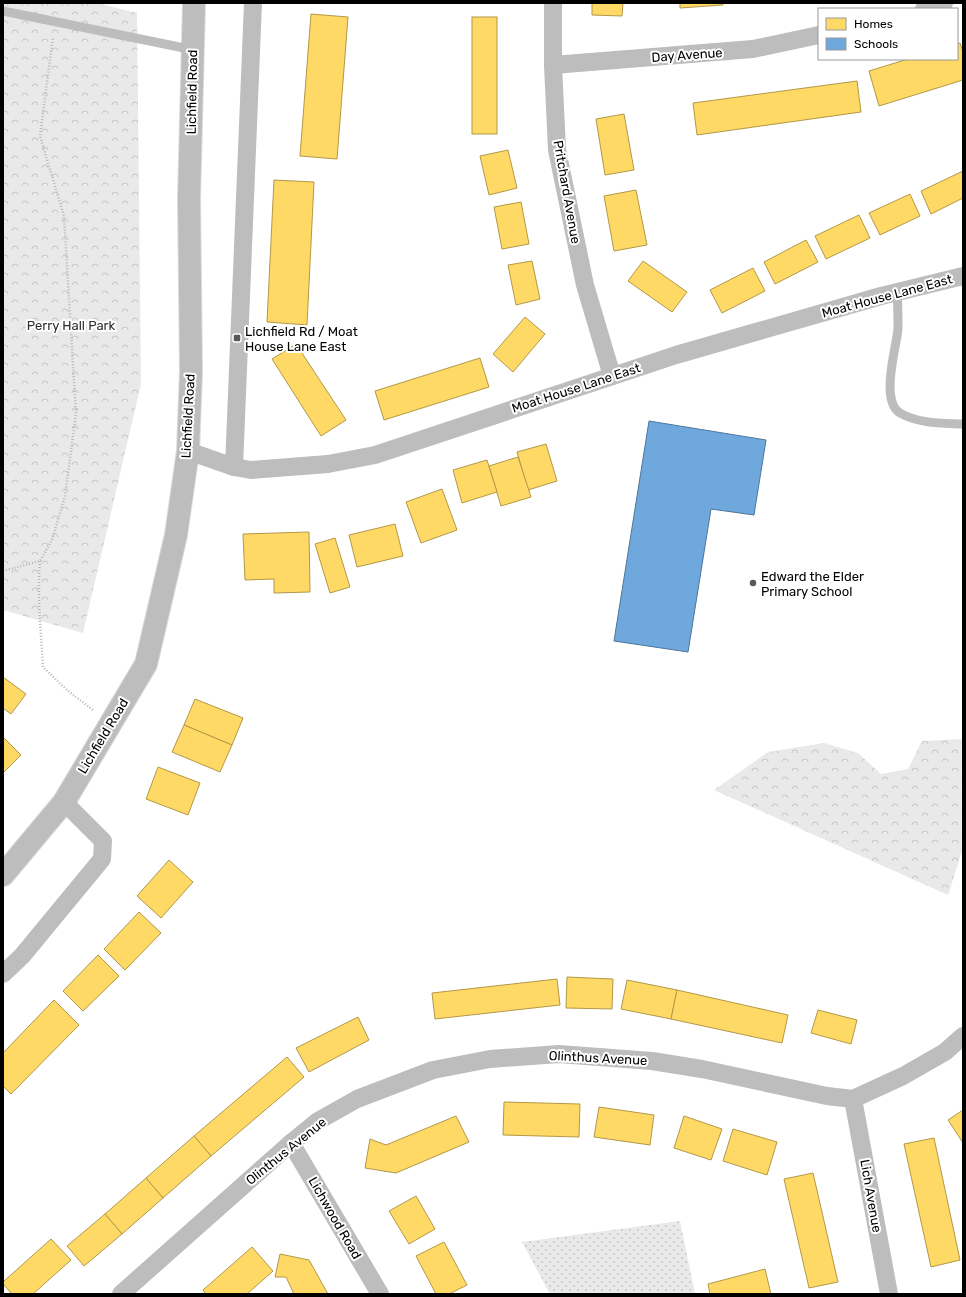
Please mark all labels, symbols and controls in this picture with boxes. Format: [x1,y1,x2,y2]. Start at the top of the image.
legend [818,8,958,60]
text: Homes [854,17,893,31]
text: Schools [854,37,898,51]
street label: Day Avenue [651,45,723,65]
street label: Lichfield Road [184,49,200,135]
street label: Pritchard Avenue [551,139,583,245]
street label: Moat House Lane East [820,271,954,321]
park label: Perry Hall Park [27,318,116,333]
place label: Lichfield Rd / Moat House Lane East [245,324,358,354]
marker: Lichfield Rd / Moat House Lane East [232,333,242,343]
street label: Moat House Lane East [510,360,642,416]
street label: Lichfield Road [178,373,198,459]
place label: Edward the Elder Primary School [761,569,864,599]
marker: Edward the Elder Primary School [748,578,758,588]
street label: Lichfield Road [75,696,131,776]
street label: Olinthus Avenue [548,1048,648,1068]
street label: Olinthus Avenue [243,1114,329,1188]
street label: Lich Avenue [857,1158,885,1234]
street label: Lichwood Road [305,1174,365,1262]

